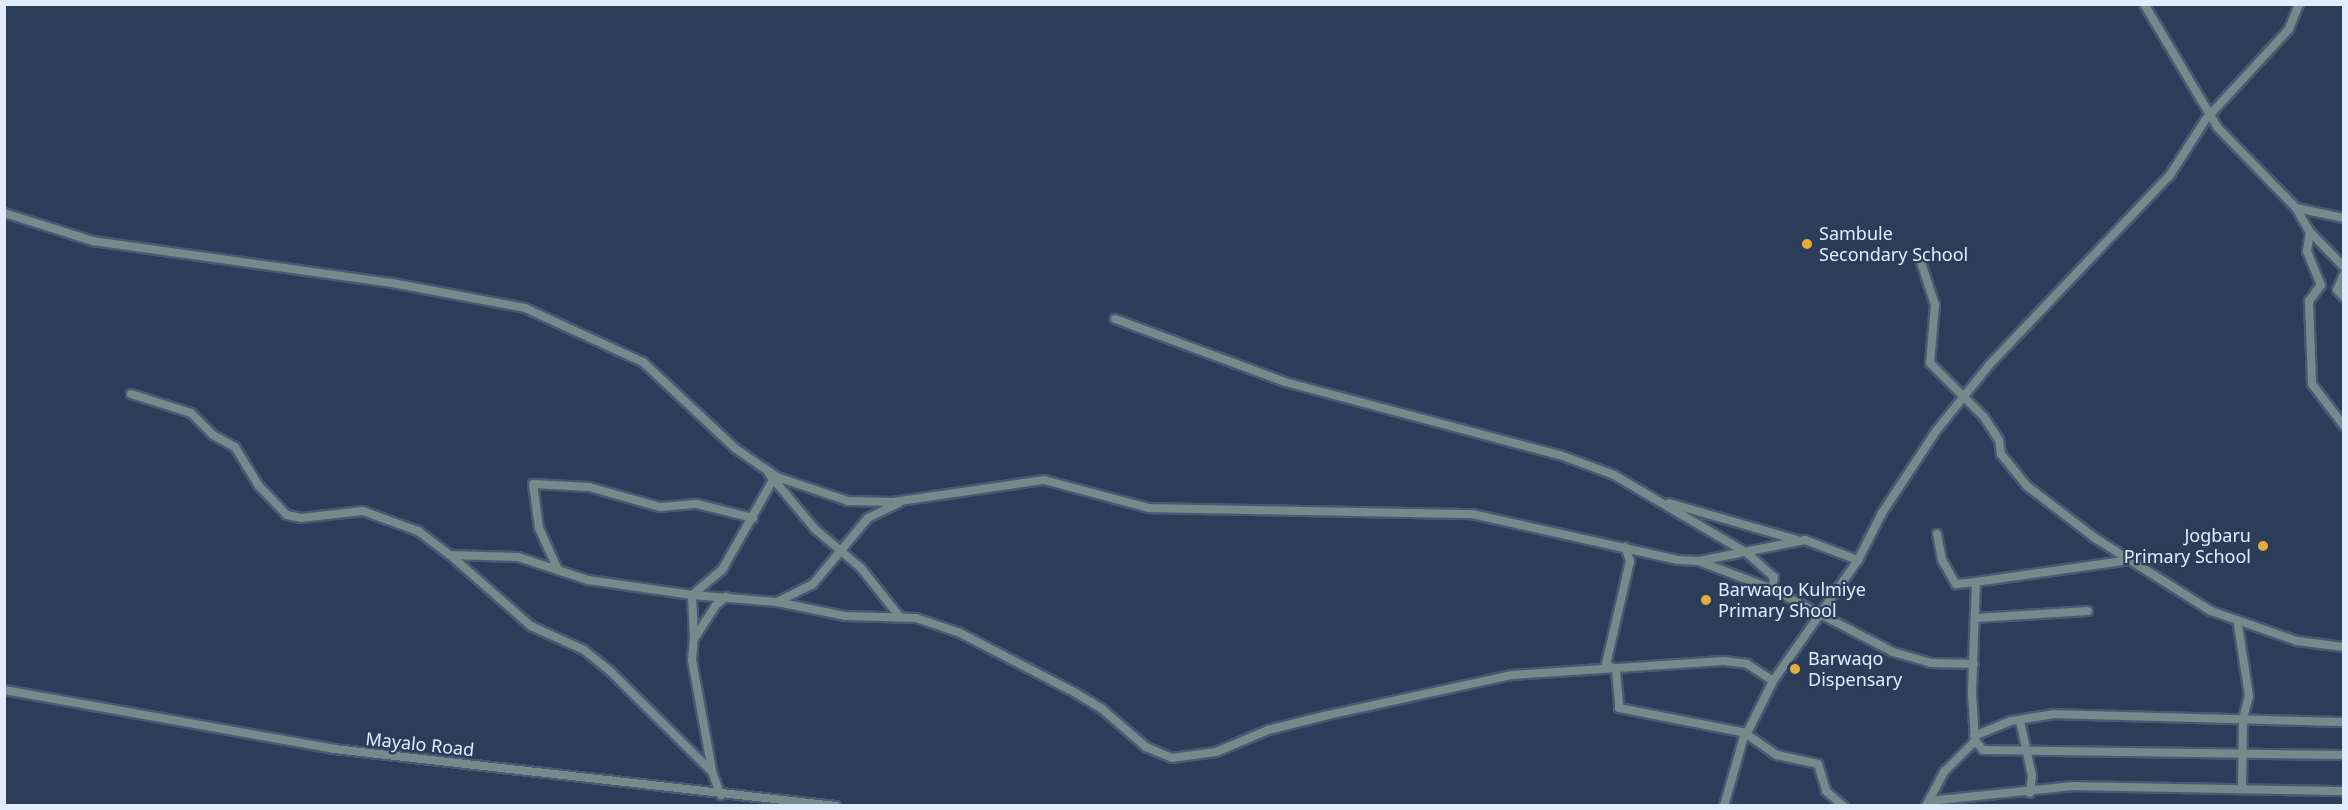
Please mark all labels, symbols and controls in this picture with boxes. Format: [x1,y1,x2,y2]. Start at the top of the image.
place label: Sambule Secondary School [1819,223,1968,266]
marker: Sambule Secondary School [1800,237,1814,251]
place label: Jogbaru Primary School [2124,525,2251,568]
marker: Jogbaru Primary School [2256,539,2270,553]
place label: Barwaqo Kulmiye Primary Shool [1718,579,1866,622]
marker: Barwaqo Kulmiye Primary Shool [1699,593,1713,607]
place label: Barwaqo Dispensary [1808,648,1902,690]
marker: Barwaqo Dispensary [1786,660,1804,678]
street label: Mayalo Road [365,728,475,760]

